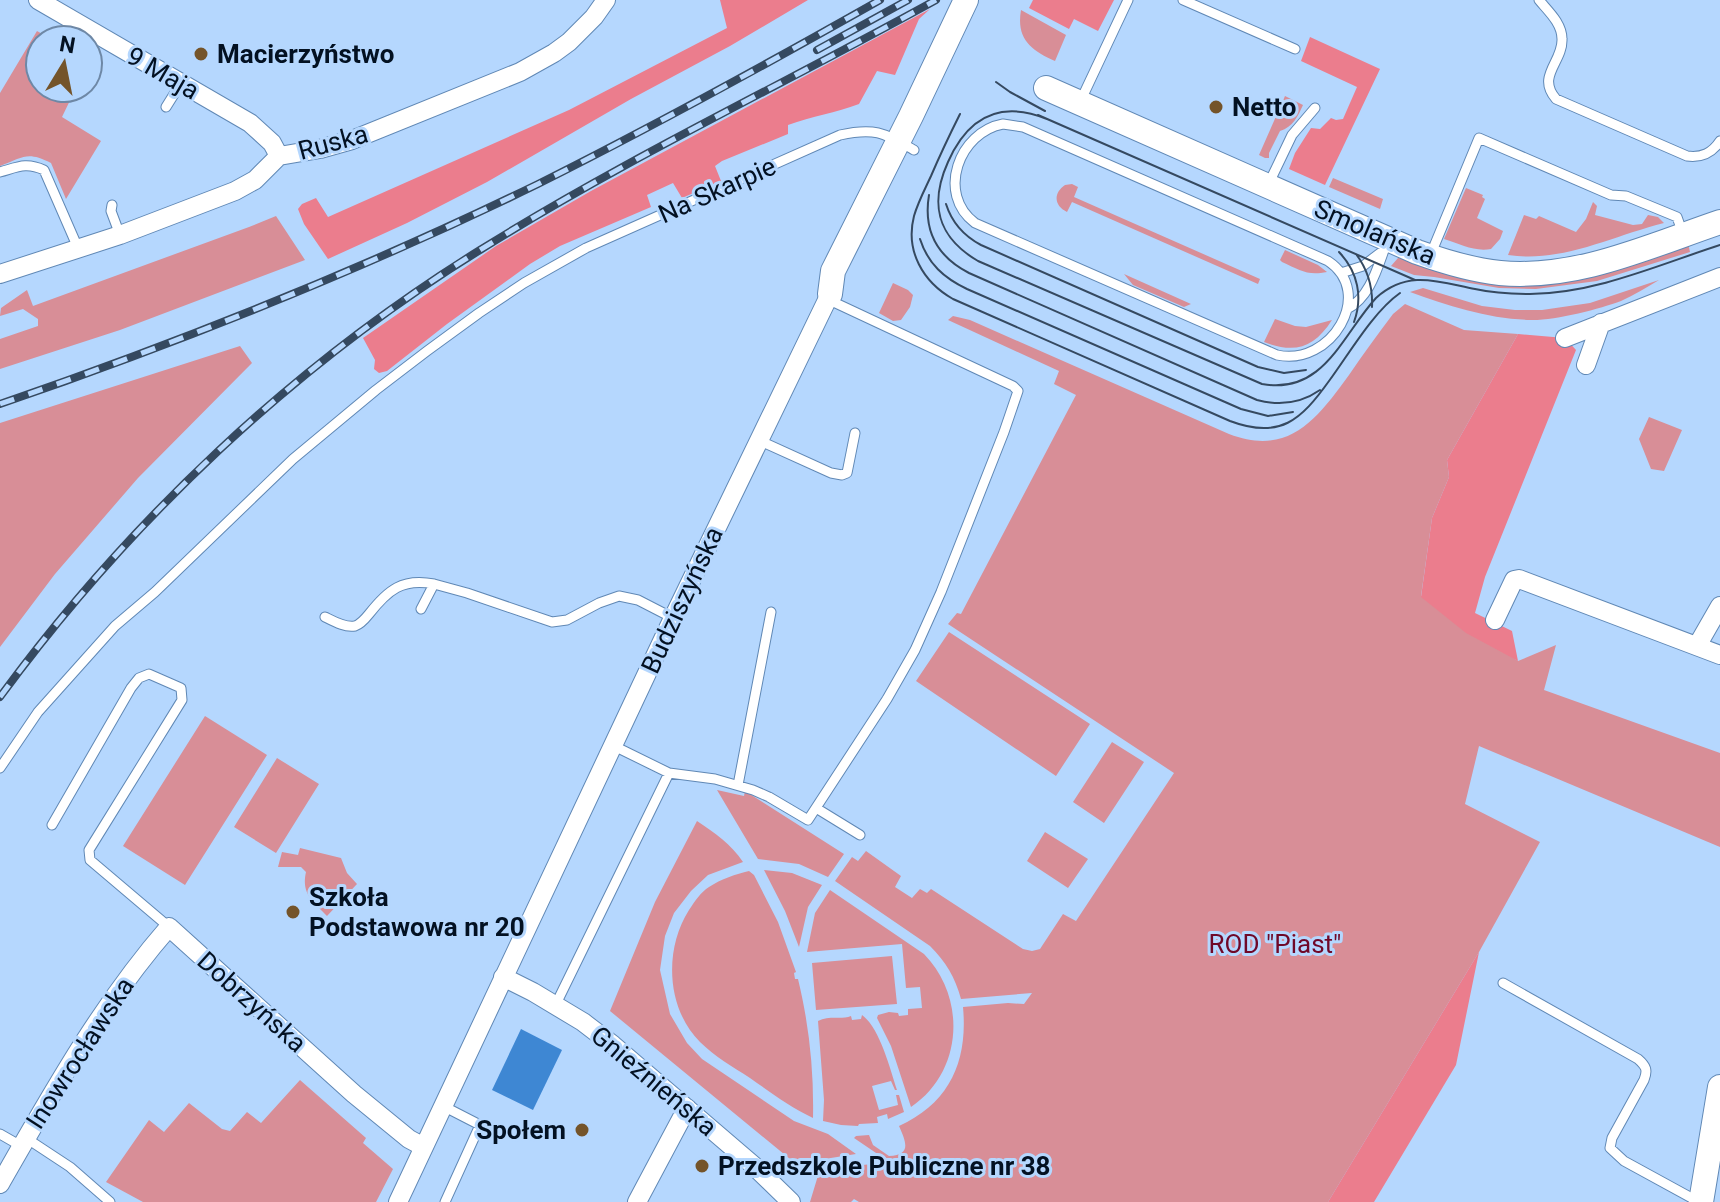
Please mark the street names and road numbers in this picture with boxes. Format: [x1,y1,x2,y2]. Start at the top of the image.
street label: 9 Maja [122,40,204,106]
street label: Ruska [295,118,371,166]
street label: Na Skarpie [654,151,780,229]
street label: Smolańska [1310,193,1440,271]
street label: Budziszyńska [635,522,729,678]
street label: Dobrzyńska [192,945,312,1059]
street label: Inowrocławska [20,972,140,1134]
street label: Gnieźnieńska [585,1020,723,1142]

